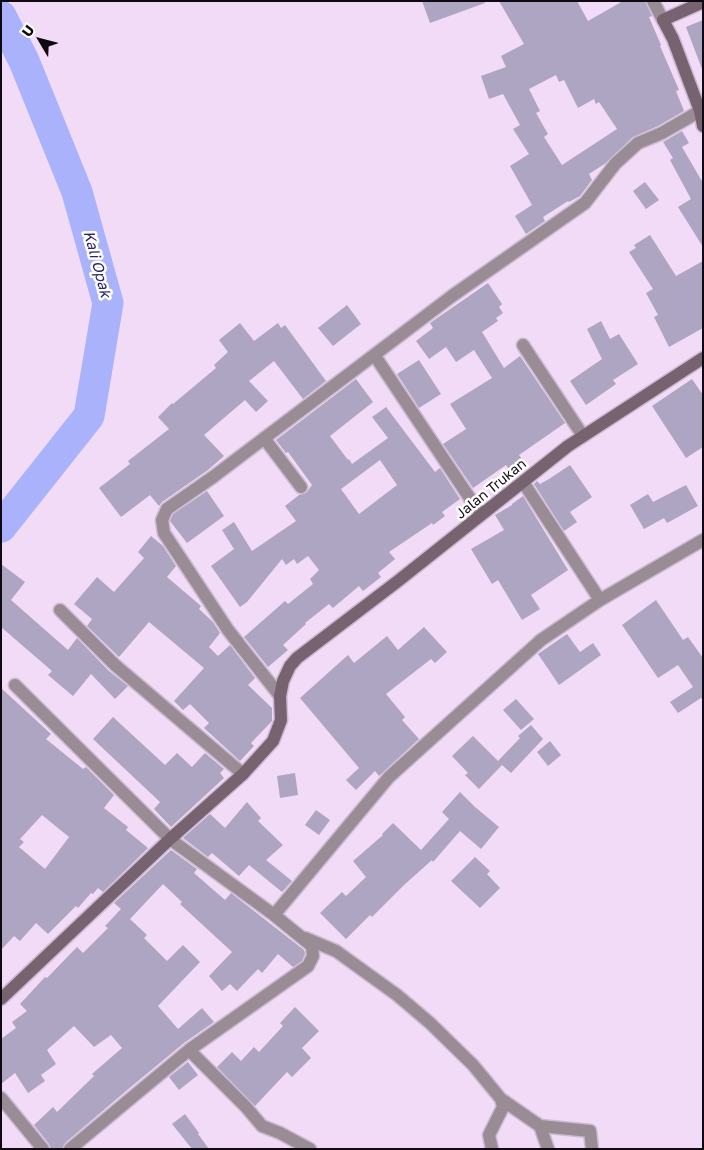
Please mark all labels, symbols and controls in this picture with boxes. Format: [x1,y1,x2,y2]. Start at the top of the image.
north arrow [15,15,65,65]
text: U [18,21,37,40]
water label: Kali Opak [79,229,115,299]
street label: Jalan Trukan [452,455,530,523]

